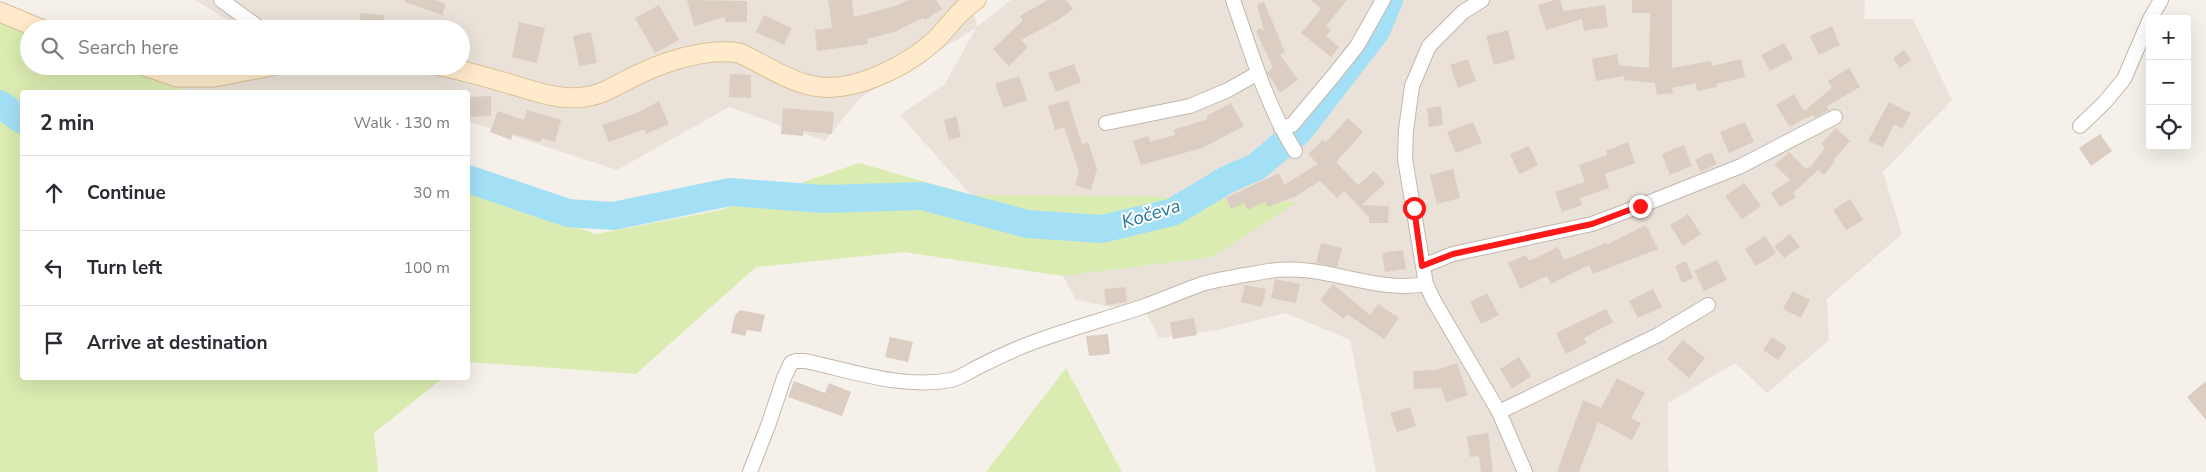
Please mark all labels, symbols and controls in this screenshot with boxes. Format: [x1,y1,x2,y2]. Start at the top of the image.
map controls [2146,15,2191,150]
button: + [2146,15,2191,60]
search box [20,20,470,75]
icon: search [38,34,66,62]
text: Search here [78,35,179,61]
button: − [2146,60,2191,105]
button: locate [2146,105,2191,150]
text: 2 min [40,109,94,137]
text: Walk · 130 m [354,112,450,134]
icon: ahead [40,179,68,207]
text: Continue [87,180,166,206]
text: 30 m [413,182,450,204]
water label: Kočeva [1118,193,1184,235]
route end [1629,195,1652,218]
route start [1403,197,1426,220]
icon: left [40,254,68,282]
text: Turn left [87,255,162,281]
text: 100 m [403,257,450,279]
icon: arrive [40,329,68,357]
text: Arrive at destination [87,330,268,356]

